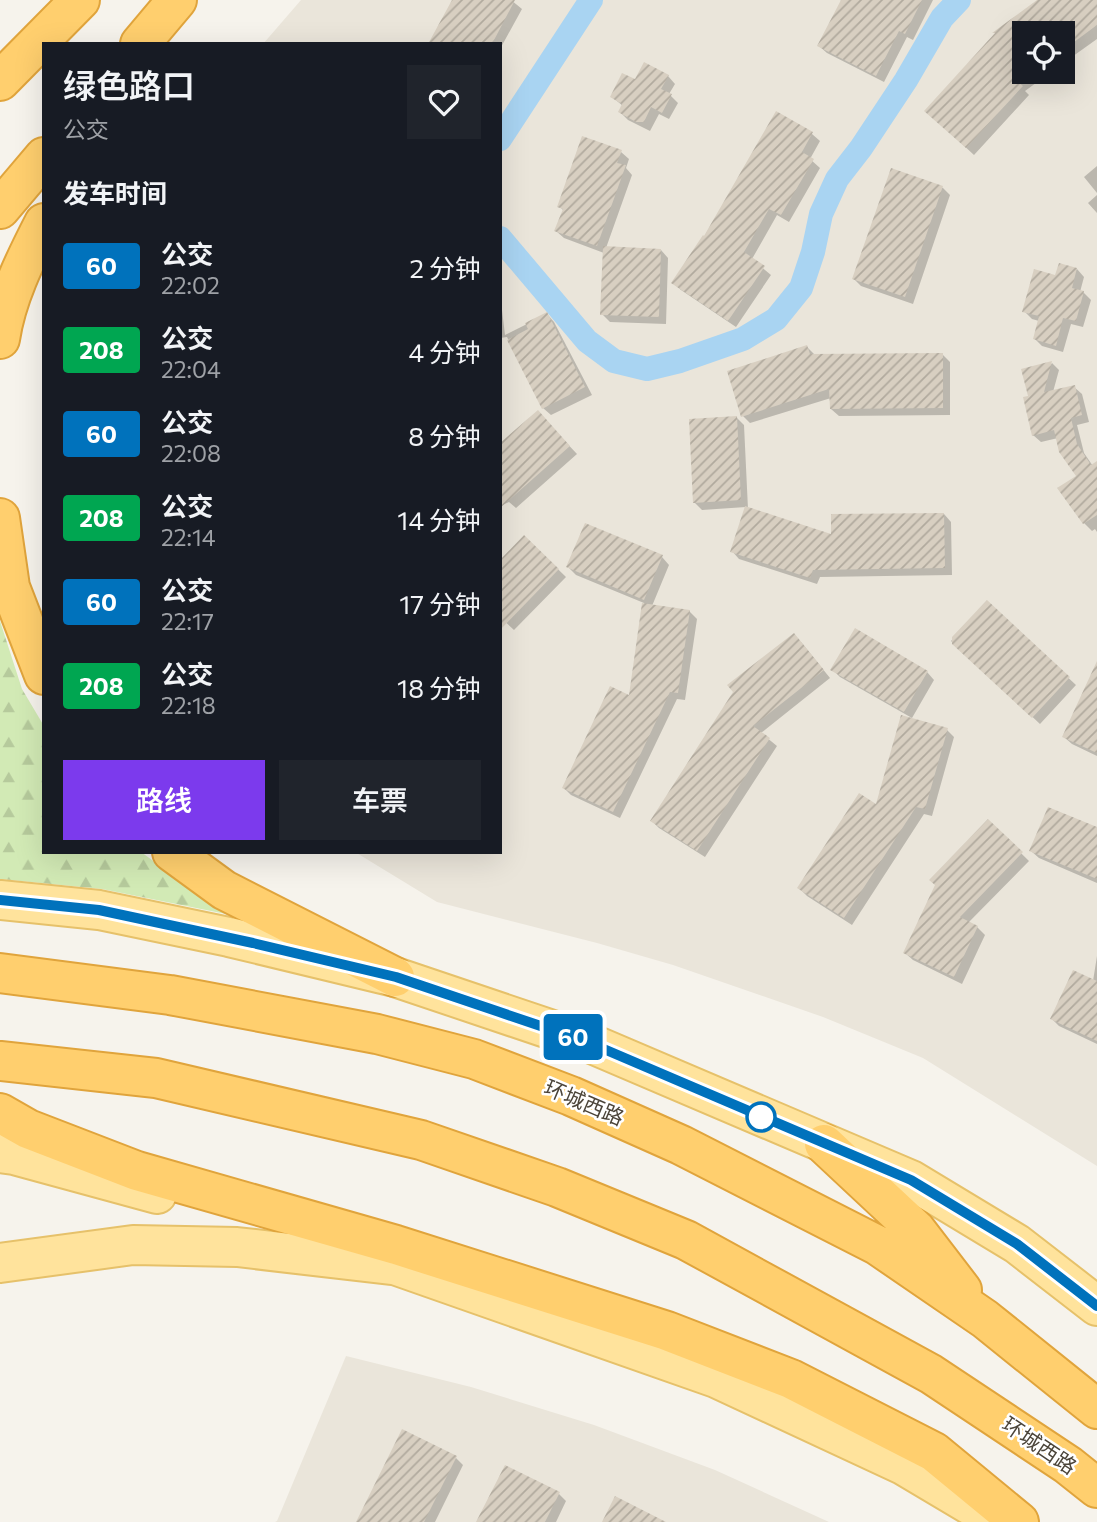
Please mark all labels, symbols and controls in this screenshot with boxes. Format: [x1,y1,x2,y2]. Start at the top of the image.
map controls [1012,21,1075,84]
button: locate [1012,21,1075,84]
text: 绿色路口 [63,64,195,105]
button: heart [407,65,481,139]
text: 公交 [63,115,109,143]
text: 发车时间 [63,177,167,208]
text: 公交 [161,238,213,269]
text: 60 [86,251,117,280]
text: 2 分钟 [410,252,481,283]
text: 22:02 [161,271,220,299]
text: 公交 [161,322,213,353]
text: 208 [79,335,124,364]
text: 4 分钟 [408,336,481,367]
text: 22:04 [161,355,221,383]
text: 公交 [161,406,213,437]
text: 60 [86,419,117,448]
text: 8 分钟 [408,420,481,451]
text: 22:08 [161,439,221,467]
text: 公交 [161,490,213,521]
text: 208 [79,503,124,532]
text: 14 分钟 [397,504,481,535]
text: 22:14 [161,523,216,551]
text: 公交 [161,574,213,605]
text: 60 [86,587,117,616]
text: 17 分钟 [399,588,481,619]
text: 22:17 [161,607,214,635]
text: 公交 [161,658,213,689]
text: 208 [79,671,124,700]
text: 18 分钟 [397,672,481,703]
text: 22:18 [161,691,216,719]
button: 路线 [63,760,265,840]
button: 车票 [279,760,481,840]
line badge: 60 [542,1014,604,1060]
text: 60 [558,1022,588,1051]
street label: 环城西路 [541,1074,628,1130]
unlabelled marker [746,1102,776,1132]
street label: 环城西路 [998,1411,1082,1479]

